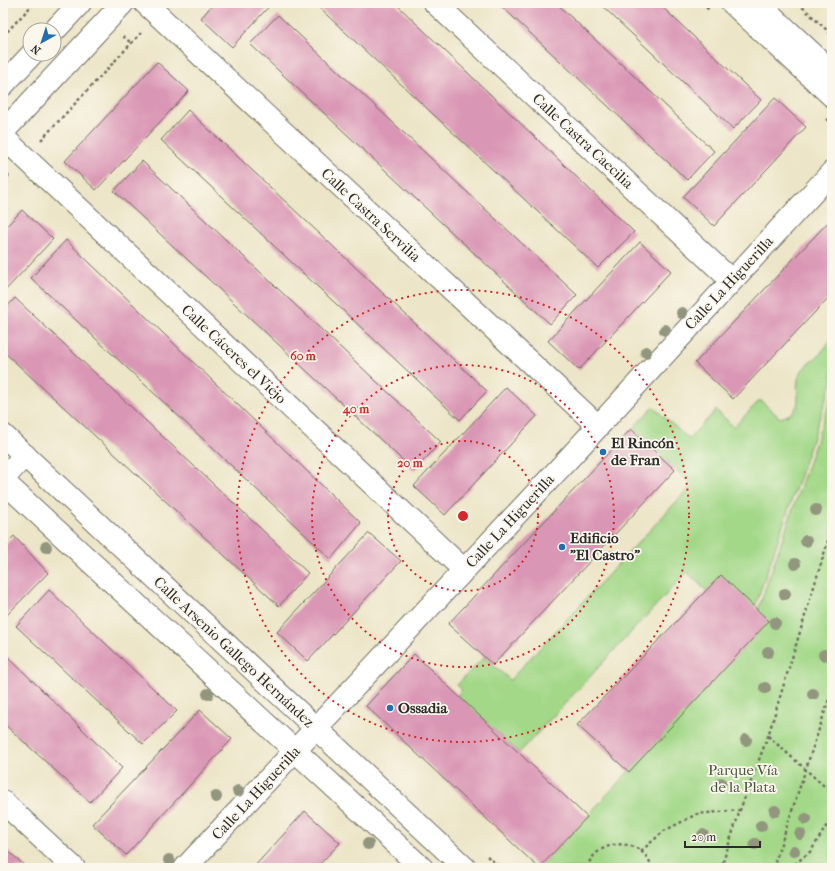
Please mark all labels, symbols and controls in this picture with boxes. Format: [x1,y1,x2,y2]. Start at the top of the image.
north arrow [22,22,62,62]
text: N [28,41,43,57]
street label: Calle Castra Caecilia [529,90,638,193]
street label: Calle Castra Servilia [318,164,425,266]
street label: Calle La Higuerilla [681,232,778,334]
street label: Calle Cáceres el Viejo [178,301,291,408]
text: 60 m [290,349,317,363]
text: 40 m [342,402,370,417]
place label: El Rincón de Fran [611,434,675,469]
marker: El Rincón de Fran [598,447,608,457]
text: 20 m [397,456,424,470]
street label: Calle La Higuerilla [462,470,559,572]
centre of rings [456,509,470,523]
place label: Edificio "El Castro" [570,529,640,564]
marker: Edificio "El Castro" [557,542,567,552]
street label: Calle Arsenio Gallego Hernández [150,573,318,731]
place label: Ossadia [398,699,448,717]
marker: Ossadia [385,703,395,713]
street label: Calle La Higuerilla [208,742,305,844]
park label: Parque Vía de la Plata [708,761,779,796]
scale bar [685,823,760,849]
text: 20 m [691,830,716,844]

